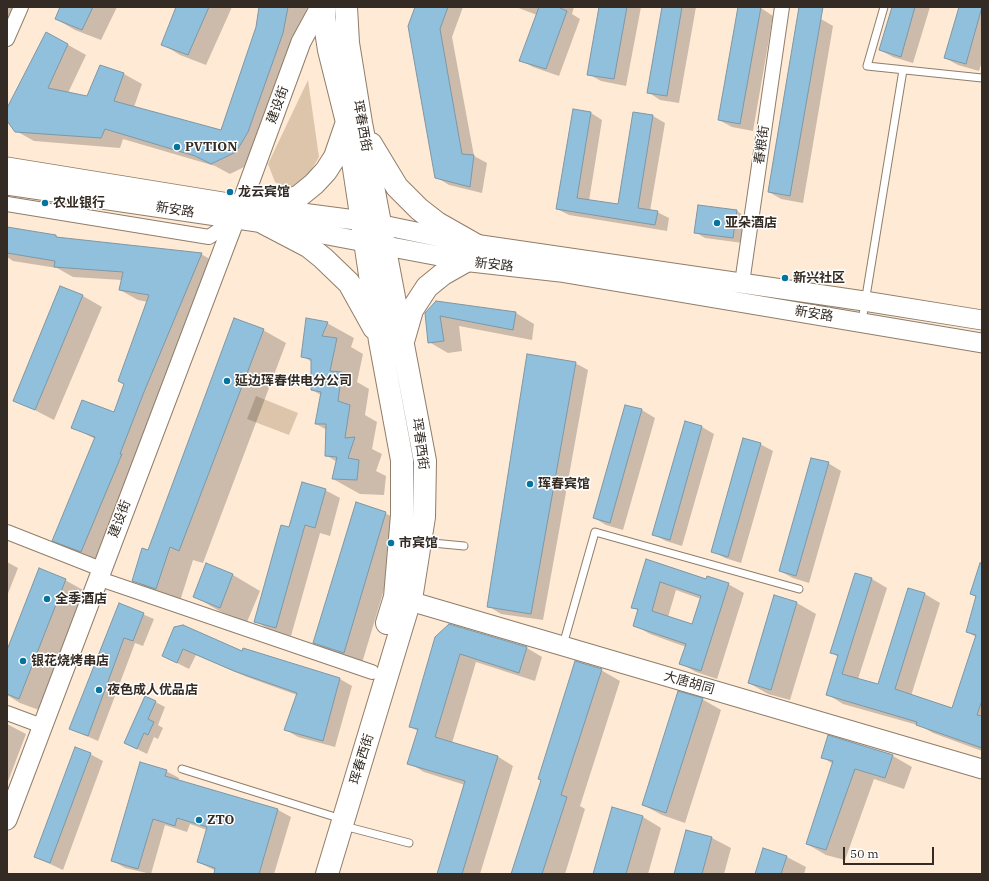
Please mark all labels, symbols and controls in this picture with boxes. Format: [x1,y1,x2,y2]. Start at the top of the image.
street label: 建设街 [264,84,292,126]
street label: 珲春西街 [350,99,374,153]
street label: 春粮街 [752,125,772,165]
place label: PVTION [185,139,237,155]
marker: PVTION [172,142,182,152]
place label: 龙云宾馆 [238,184,290,200]
marker: 龙云宾馆 [225,187,235,197]
place label: 农业银行 [53,195,105,211]
marker: 农业银行 [40,198,50,208]
street label: 新安路 [155,199,195,221]
place label: 亚朵酒店 [725,215,777,231]
marker: 亚朵酒店 [712,218,722,228]
street label: 新安路 [474,255,514,275]
place label: 新兴社区 [793,270,845,286]
marker: 新兴社区 [780,273,790,283]
street label: 新安路 [794,303,834,325]
place label: 延边珲春供电分公司 [235,373,352,389]
marker: 延边珲春供电分公司 [222,376,232,386]
street label: 珲春西街 [409,417,431,471]
place label: 珲春宾馆 [538,476,590,492]
marker: 珲春宾馆 [525,479,535,489]
street label: 建设街 [106,498,134,540]
place label: 市宾馆 [399,535,438,551]
marker: 市宾馆 [386,538,396,548]
place label: 全季酒店 [55,591,107,607]
marker: 全季酒店 [42,594,52,604]
place label: 银花烧烤串店 [31,653,109,669]
marker: 银花烧烤串店 [18,656,28,666]
street label: 大唐胡同 [662,668,716,698]
place label: 夜色成人优品店 [107,682,198,698]
marker: 夜色成人优品店 [94,685,104,695]
street label: 珲春西街 [347,732,377,786]
place label: ZTO [207,812,234,828]
marker: ZTO [194,815,204,825]
scale bar [845,839,936,865]
text: 50 m [850,846,879,861]

